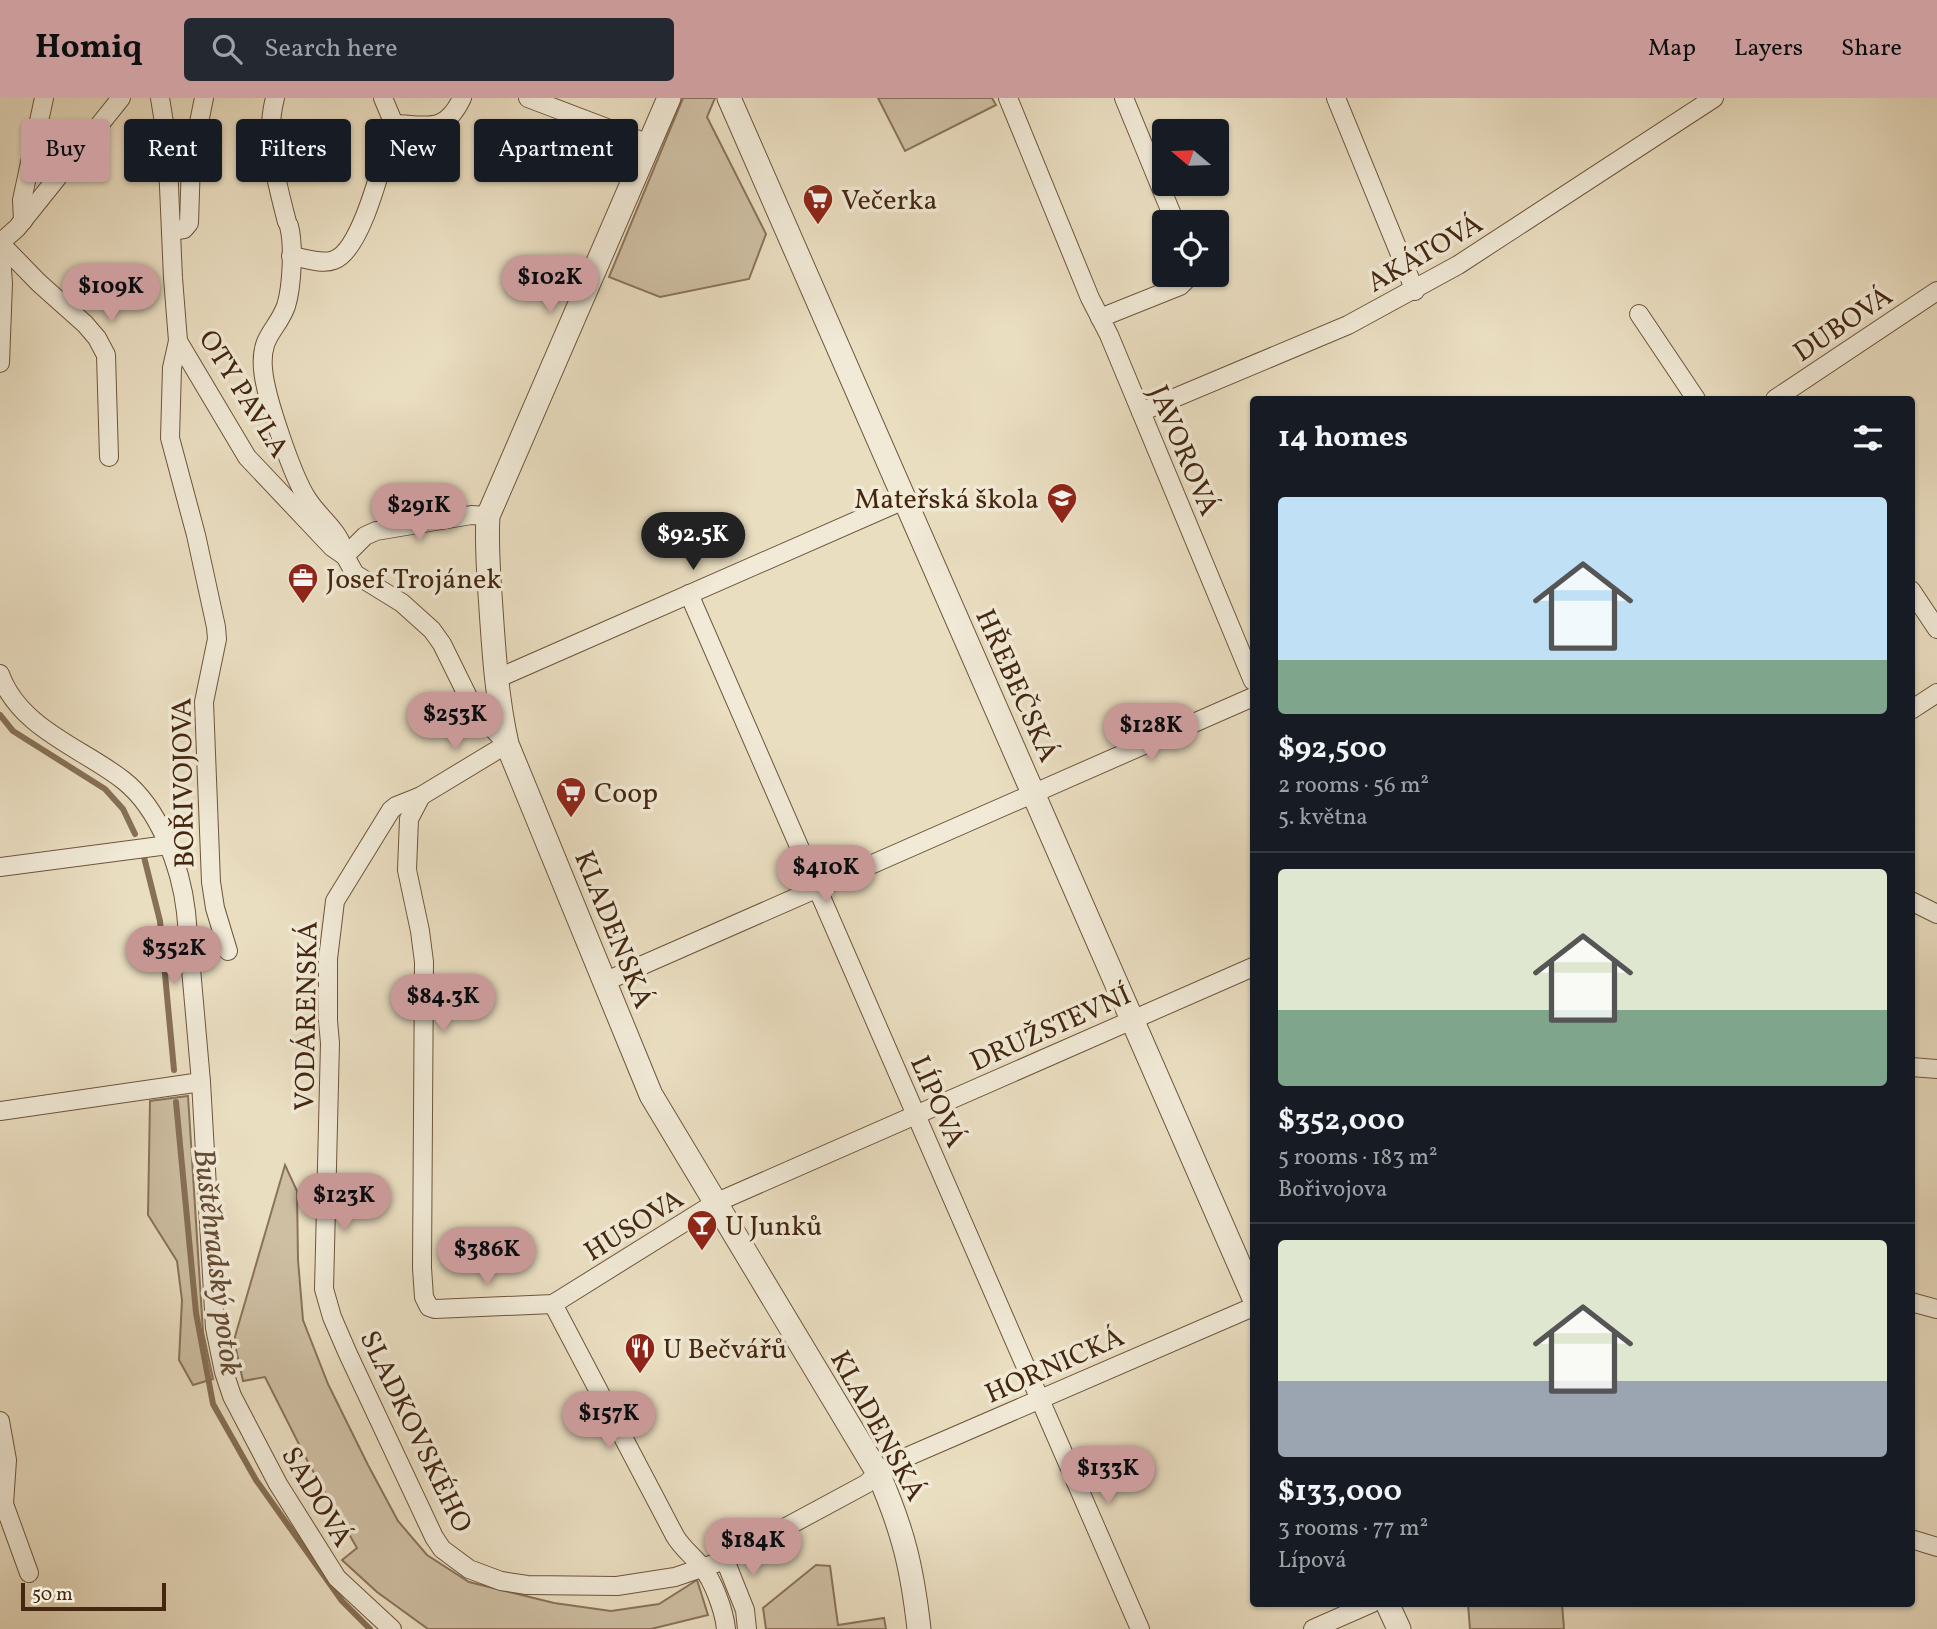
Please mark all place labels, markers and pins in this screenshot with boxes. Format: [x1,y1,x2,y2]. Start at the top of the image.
supermarket icon: Večerka [801,182,835,226]
place label: Večerka [841,182,938,221]
pin: $102K [501,256,599,315]
pin: $109K [62,264,160,324]
place label: Mateřská škola [854,481,1039,520]
school or university icon: Mateřská škola [1045,481,1079,525]
pin: $291K [370,484,468,543]
pin: $92.5K [636,512,750,572]
office icon: Josef Trojánek [286,561,320,605]
place label: Josef Trojánek [326,561,502,600]
pin: $253K [406,692,504,752]
pin: $128K [1102,704,1200,763]
supermarket icon: Coop [554,775,588,819]
place label: Coop [594,775,658,814]
pin: $410K [777,846,875,905]
pin: $352K [125,926,223,986]
pin: $84.3K [386,974,500,1034]
pin: $123K [295,1174,393,1233]
bar icon: U Junků [685,1208,719,1252]
place label: U Junků [725,1208,822,1247]
pin: $386K [438,1228,536,1287]
restaurant icon: U Bečvářů [623,1331,657,1375]
place label: U Bečvářů [663,1331,787,1370]
pin: $157K [560,1392,658,1451]
pin: $133K [1059,1446,1157,1506]
pin: $184K [704,1518,802,1578]

